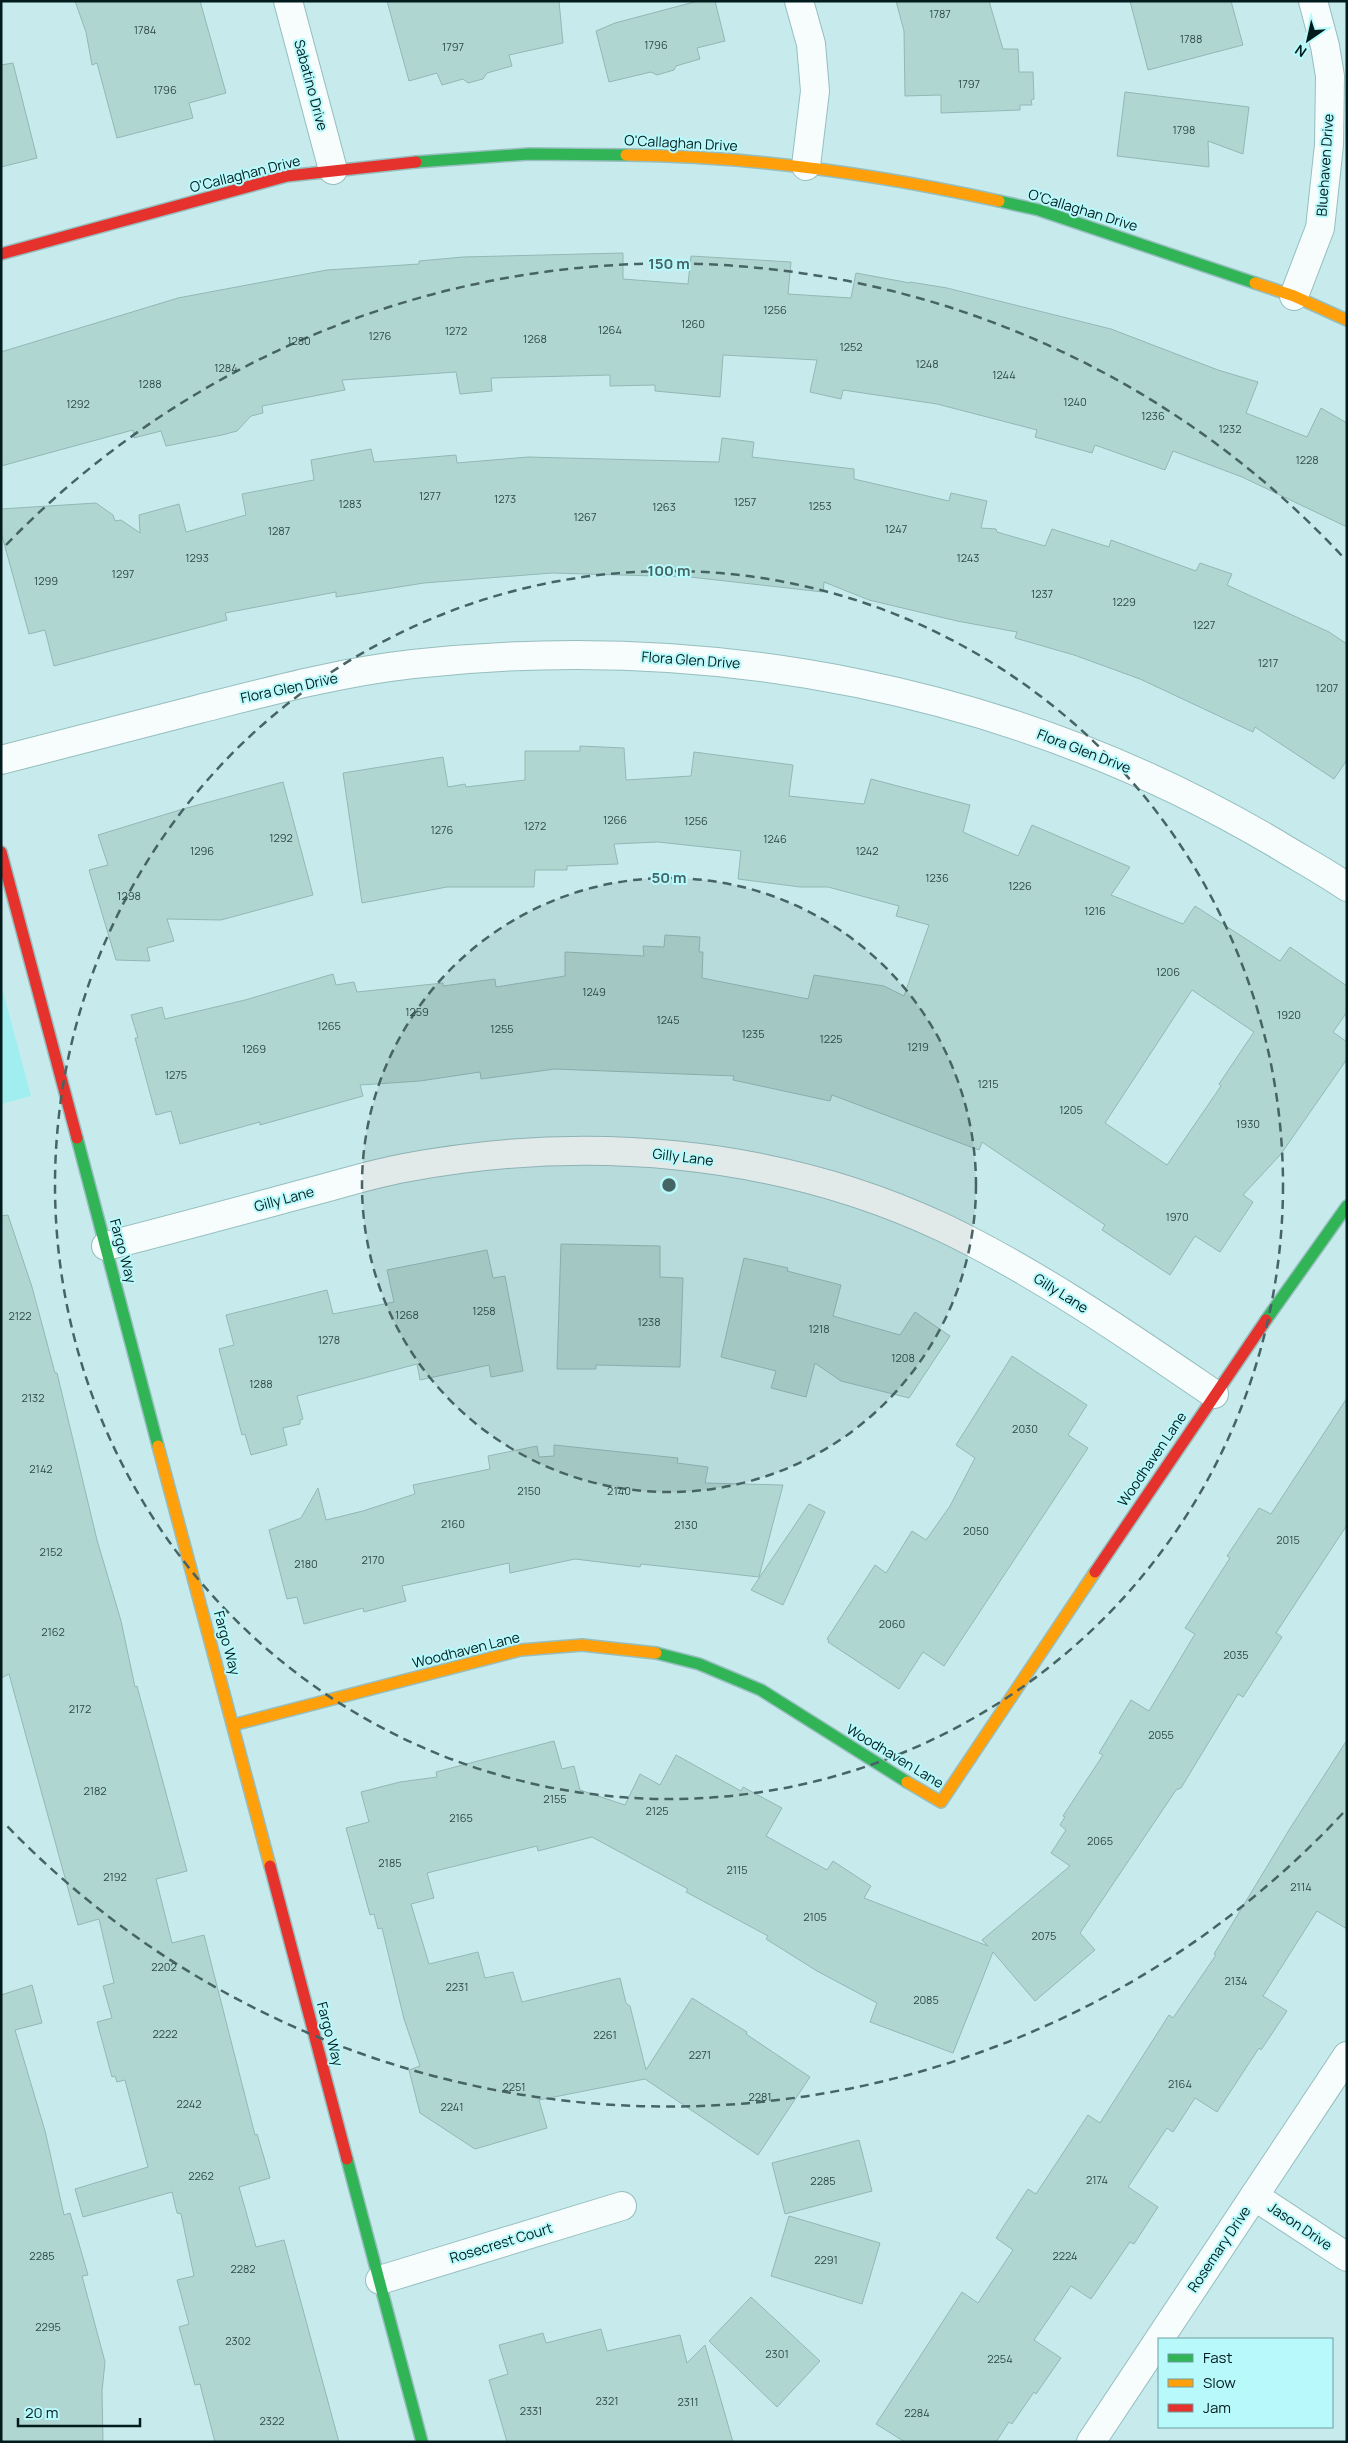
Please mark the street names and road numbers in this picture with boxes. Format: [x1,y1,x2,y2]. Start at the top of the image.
street label: Sabatino Drive [290,37,333,132]
street label: Bluehaven Drive [1311,113,1338,217]
street label: O'Callaghan Drive [624,130,738,155]
street label: O'Callaghan Drive [188,151,302,196]
street label: O'Callaghan Drive [1026,184,1140,235]
street label: Flora Glen Drive [641,647,741,672]
street label: Flora Glen Drive [239,668,339,707]
street label: Flora Glen Drive [1035,724,1134,777]
street label: Gilly Lane [652,1143,715,1170]
street label: Gilly Lane [252,1181,316,1216]
street label: Fargo Way [106,1217,141,1286]
street label: Gilly Lane [1030,1268,1092,1317]
street label: Woodhaven Lane [1113,1408,1190,1510]
street label: Fargo Way [210,1609,245,1678]
street label: Woodhaven Lane [410,1627,522,1672]
street label: Woodhaven Lane [843,1719,947,1792]
street label: Fargo Way [313,2000,348,2069]
street label: Jason Drive [1264,2197,1336,2254]
street label: Rosemary Drive [1183,2202,1254,2295]
street label: Rosecrest Court [447,2218,555,2267]

